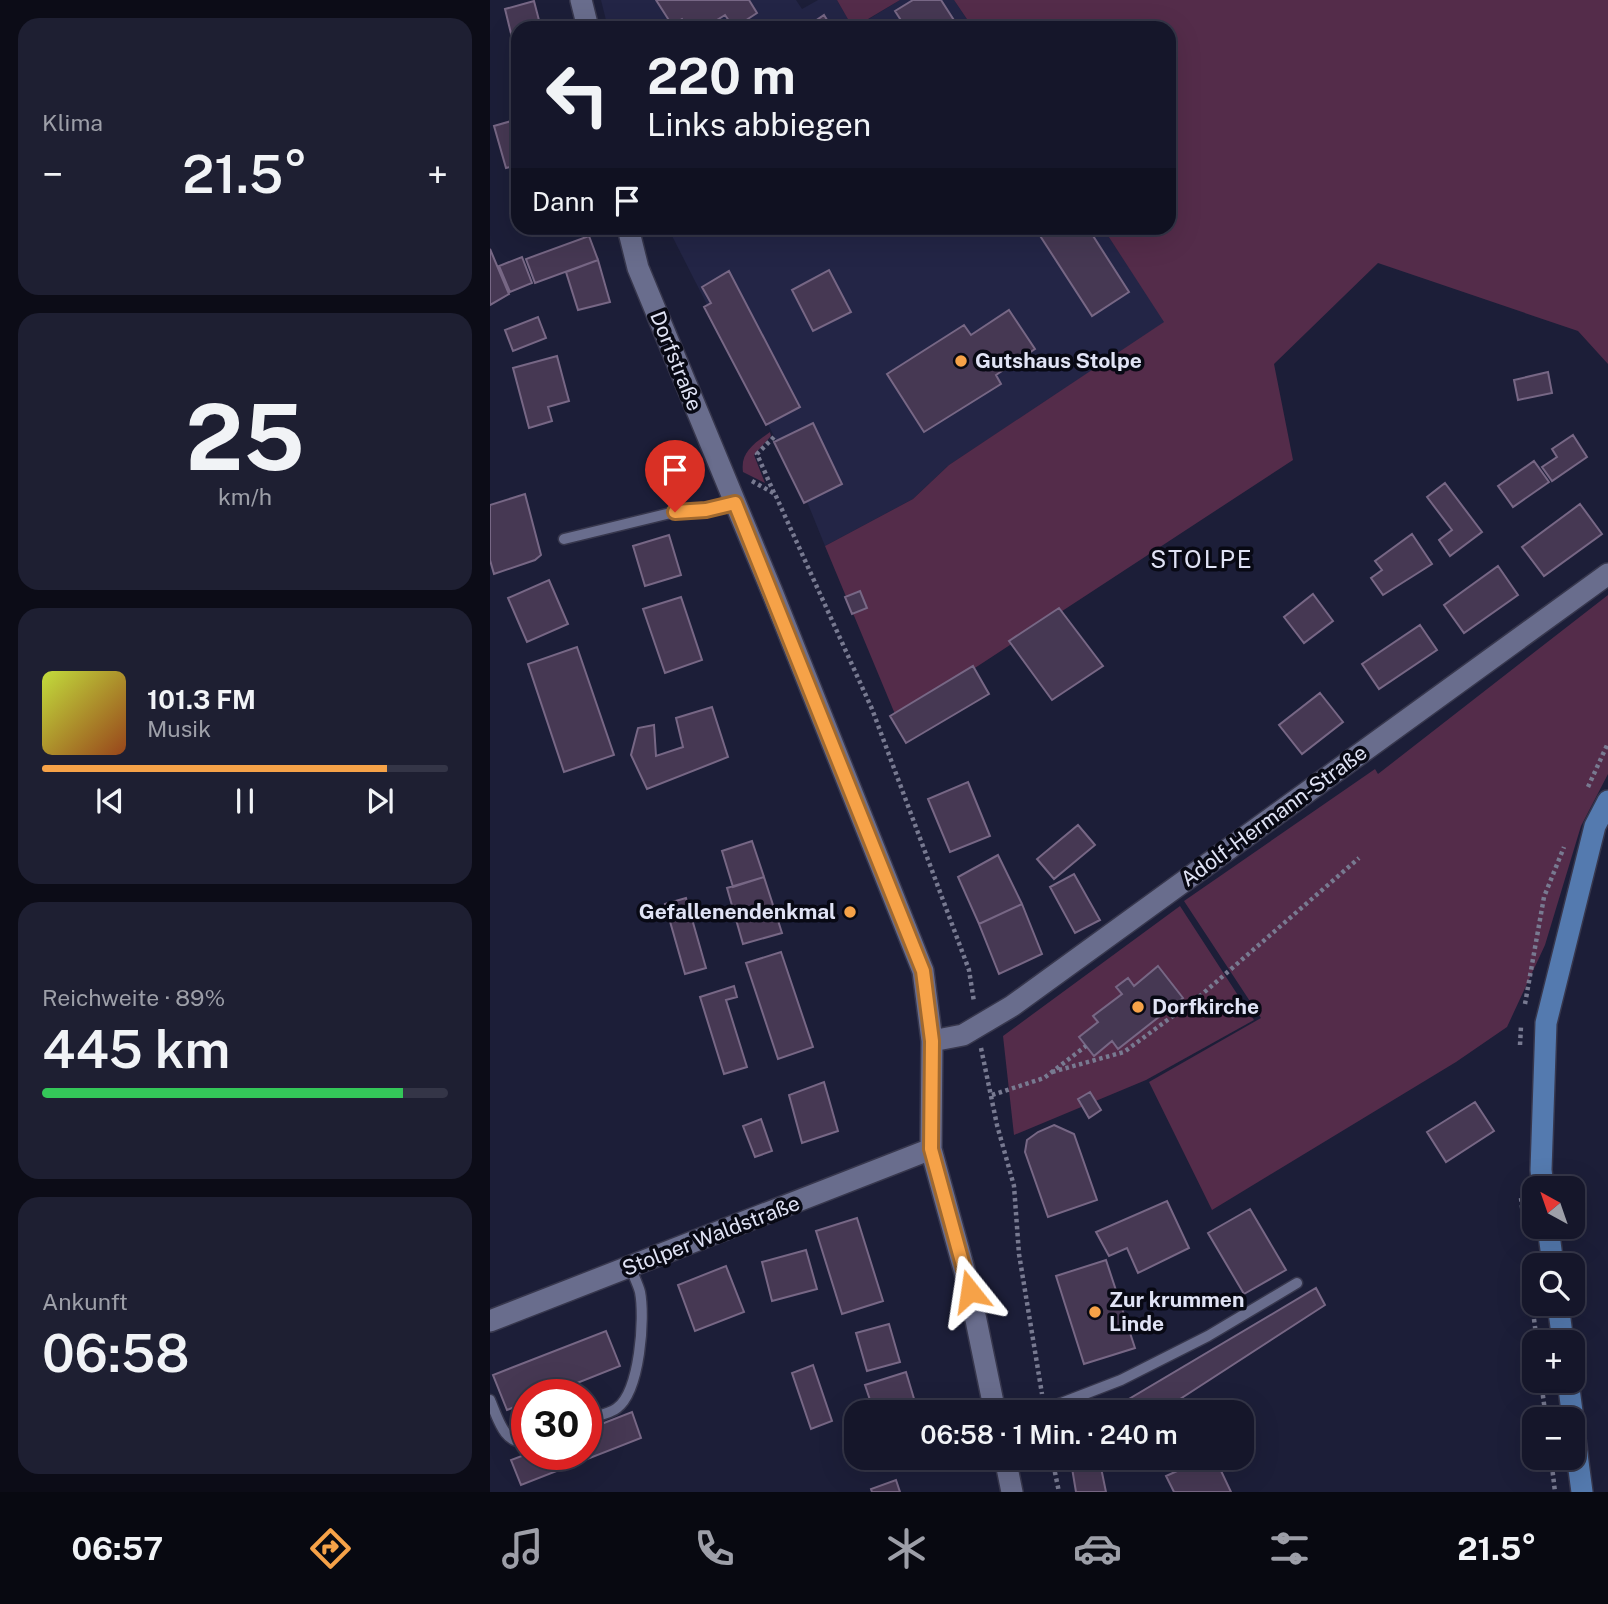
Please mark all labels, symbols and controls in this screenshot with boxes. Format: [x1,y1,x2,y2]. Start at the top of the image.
text: 220 m [647,47,796,105]
icon: left [532,49,623,140]
text: Links abbiegen [647,106,871,143]
text: Klima [42,109,103,136]
text: 21.5° [182,144,308,205]
text: − [42,152,63,197]
text: + [427,152,448,197]
icon: arrive [608,182,646,220]
text: Dann [532,186,594,217]
street label: Dorfstraße [645,307,708,414]
place label: Gutshaus Stolpe [975,348,1142,373]
marker: Gutshaus Stolpe [953,353,969,369]
text: 25 [185,384,305,490]
pin [645,440,705,512]
icon: arrive [656,451,694,489]
text: km/h [218,483,272,510]
district label: STOLPE [1150,545,1254,573]
text: 101.3 FM [147,684,256,715]
text: Musik [147,715,211,742]
street label: Adolf-Hermann-Straße [1176,740,1372,892]
icon: previous [91,782,129,820]
icon: pause [226,782,264,820]
icon: next [361,782,399,820]
place label: Gefallenendenkmal [639,899,836,924]
marker: Gefallenendenkmal [842,904,858,920]
text: Reichweite · 89% [42,984,225,1011]
place label: Dorfkirche [1152,994,1259,1019]
marker: Dorfkirche [1130,999,1146,1015]
text: 445 km [42,1019,230,1080]
north arrow [1522,1176,1586,1239]
map controls [1522,1176,1585,1470]
street label: Stolper Waldstraße [618,1190,803,1281]
button: search [1522,1253,1585,1316]
position arrow [933,1254,1007,1328]
place label: Zur krummen Linde [1109,1287,1244,1336]
text: Ankunft [42,1288,128,1315]
marker: Zur krummen Linde [1087,1304,1103,1320]
text: 06:58 [42,1323,190,1384]
button: + [1522,1330,1585,1393]
speed limit sign: 30 [511,1379,602,1470]
button: − [1522,1407,1585,1470]
text: 06:58 · 1 Min. · 240 m [920,1419,1178,1450]
icon: directions [306,1524,355,1573]
icon: music [498,1524,547,1573]
icon: phone [690,1524,739,1573]
icon: climate [882,1524,931,1573]
icon: car [1073,1524,1122,1573]
icon: filters [1265,1524,1314,1573]
text: 06:57 [71,1530,163,1567]
text: 21.5° [1457,1530,1537,1567]

